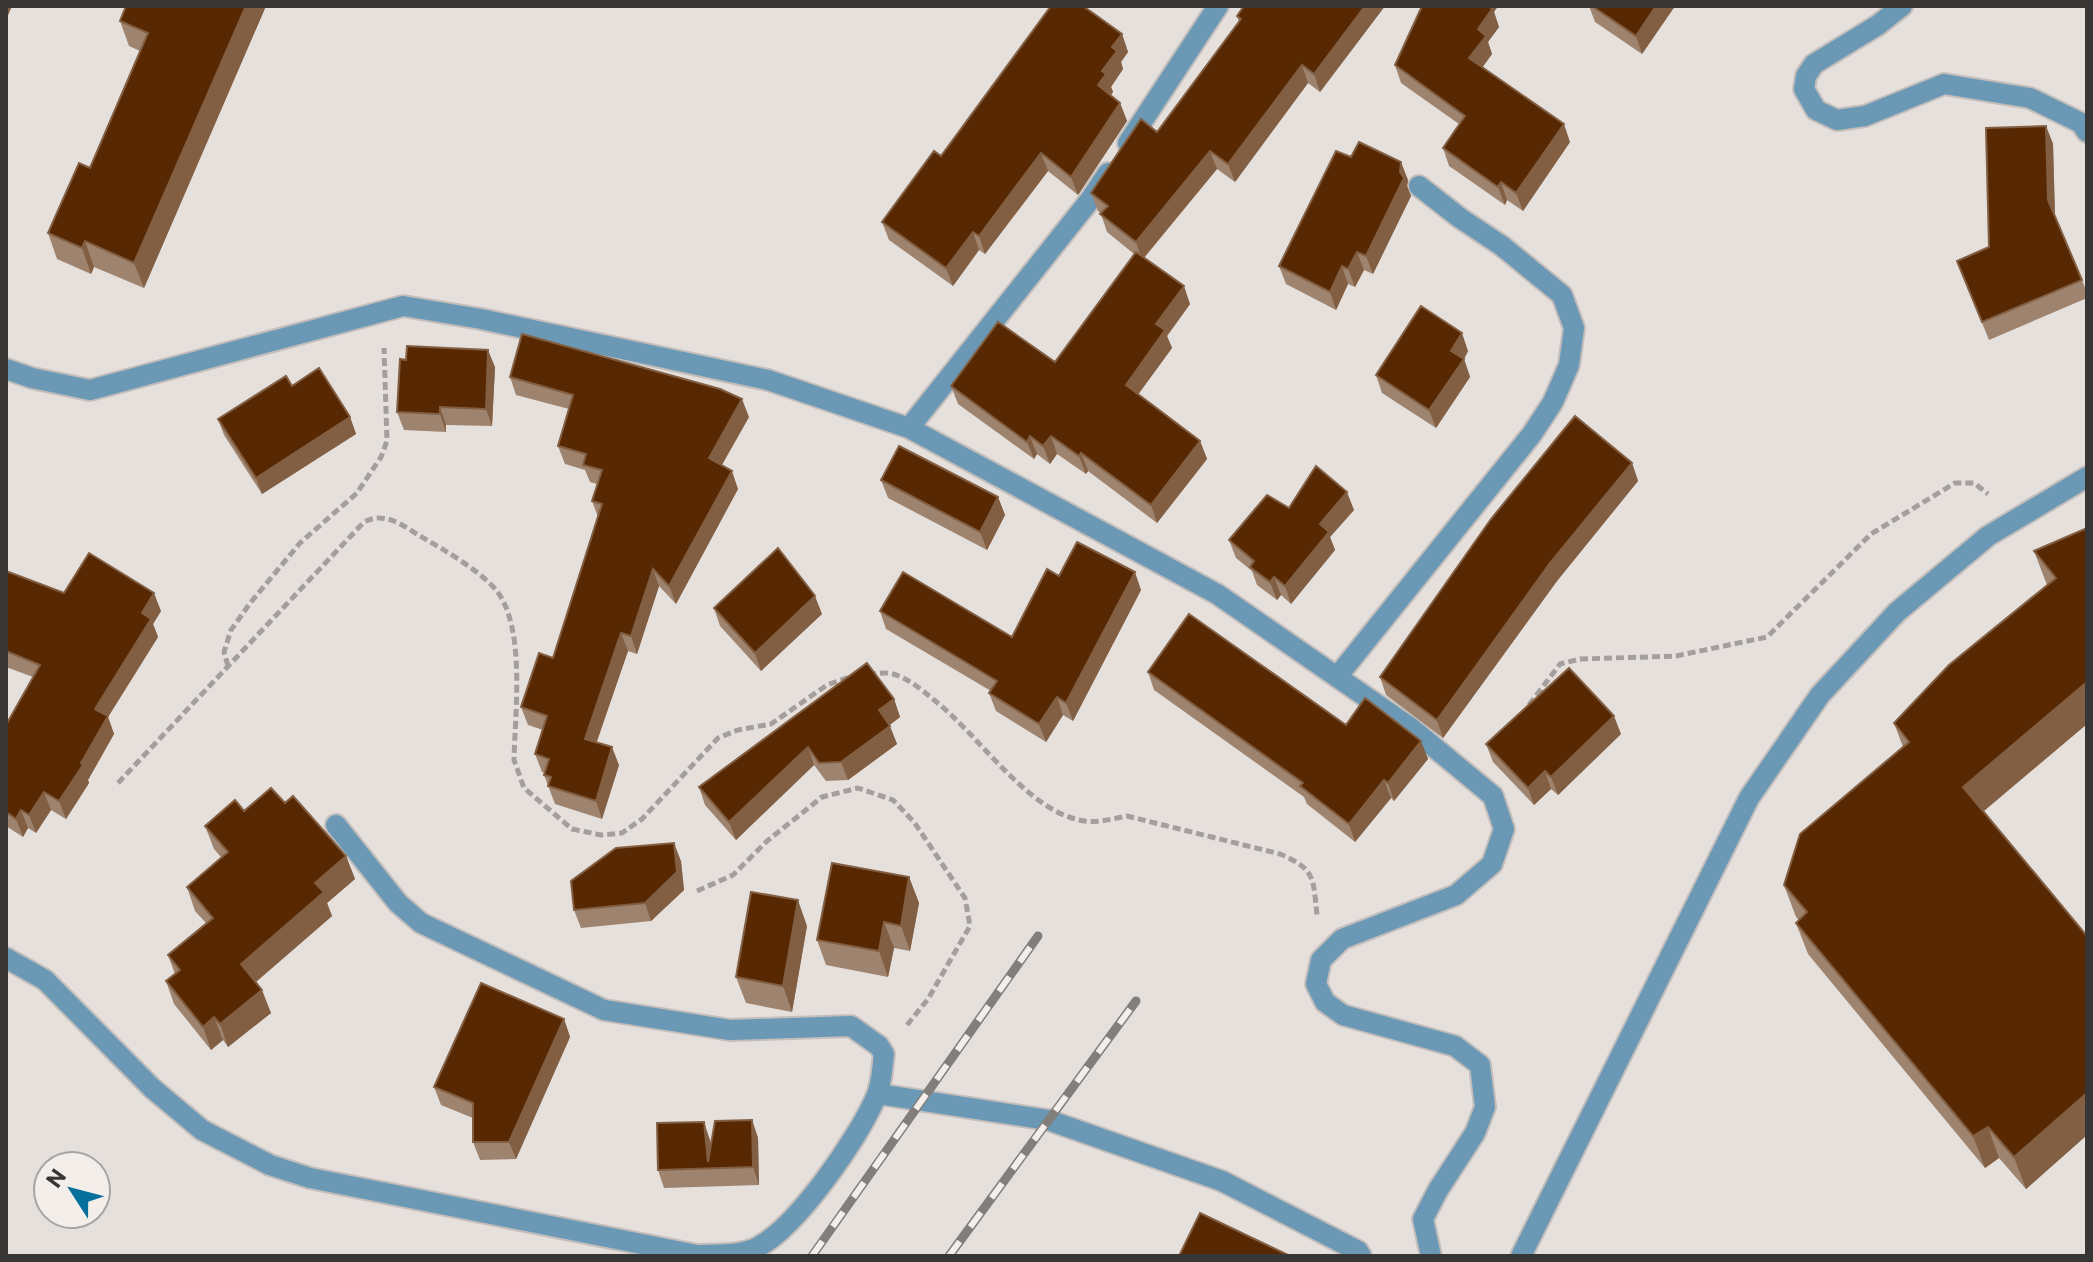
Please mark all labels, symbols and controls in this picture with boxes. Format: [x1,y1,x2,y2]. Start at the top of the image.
north arrow [32,1150,112,1230]
text: N [40,1163,71,1193]

